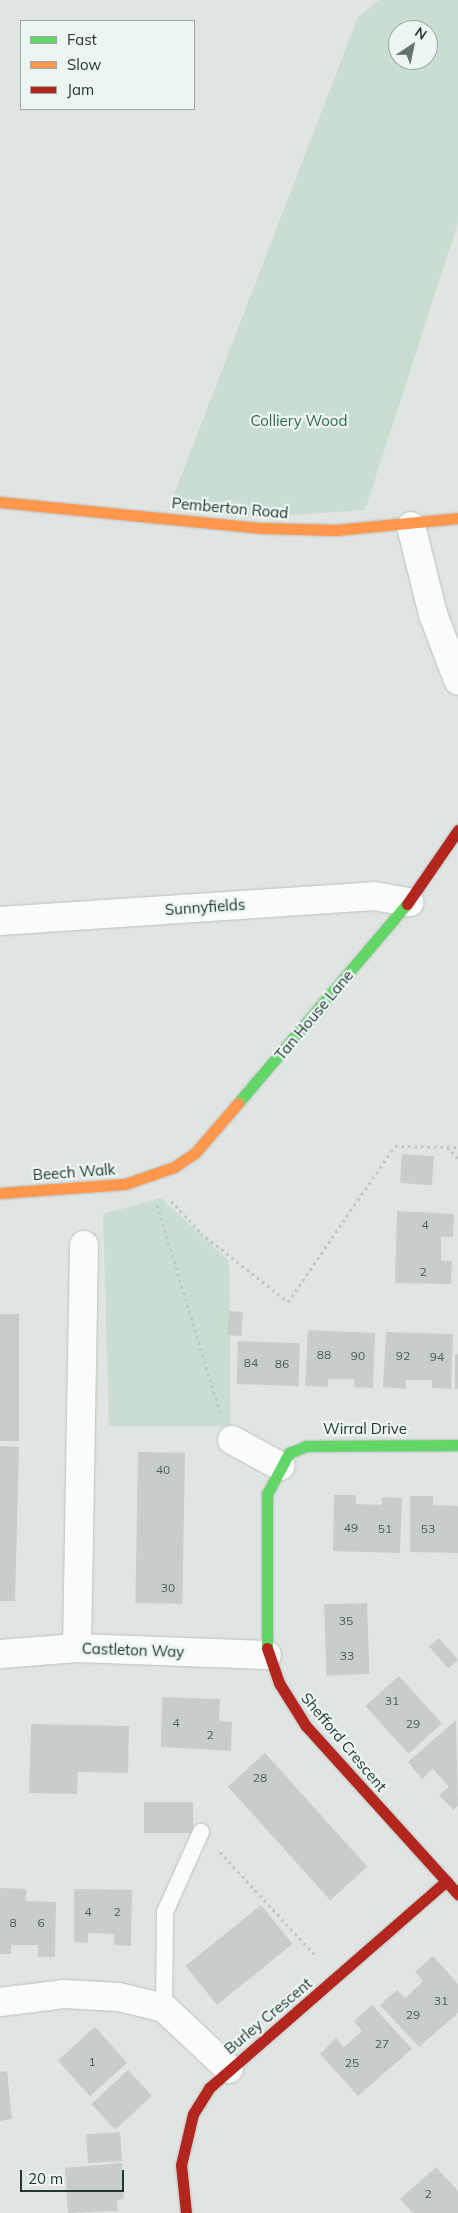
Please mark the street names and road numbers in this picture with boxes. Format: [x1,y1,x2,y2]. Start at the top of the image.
street label: Pemberton Road [171,494,289,522]
street label: Sunnyfields [164,895,246,919]
street label: Tan House Lane [271,966,357,1064]
street label: Beech Walk [32,1160,116,1184]
street label: Wirral Drive [323,1420,407,1438]
street label: Castleton Way [81,1639,185,1661]
street label: Shefford Crescent [297,1689,391,1795]
street label: Burley Crescent [221,1974,315,2058]

